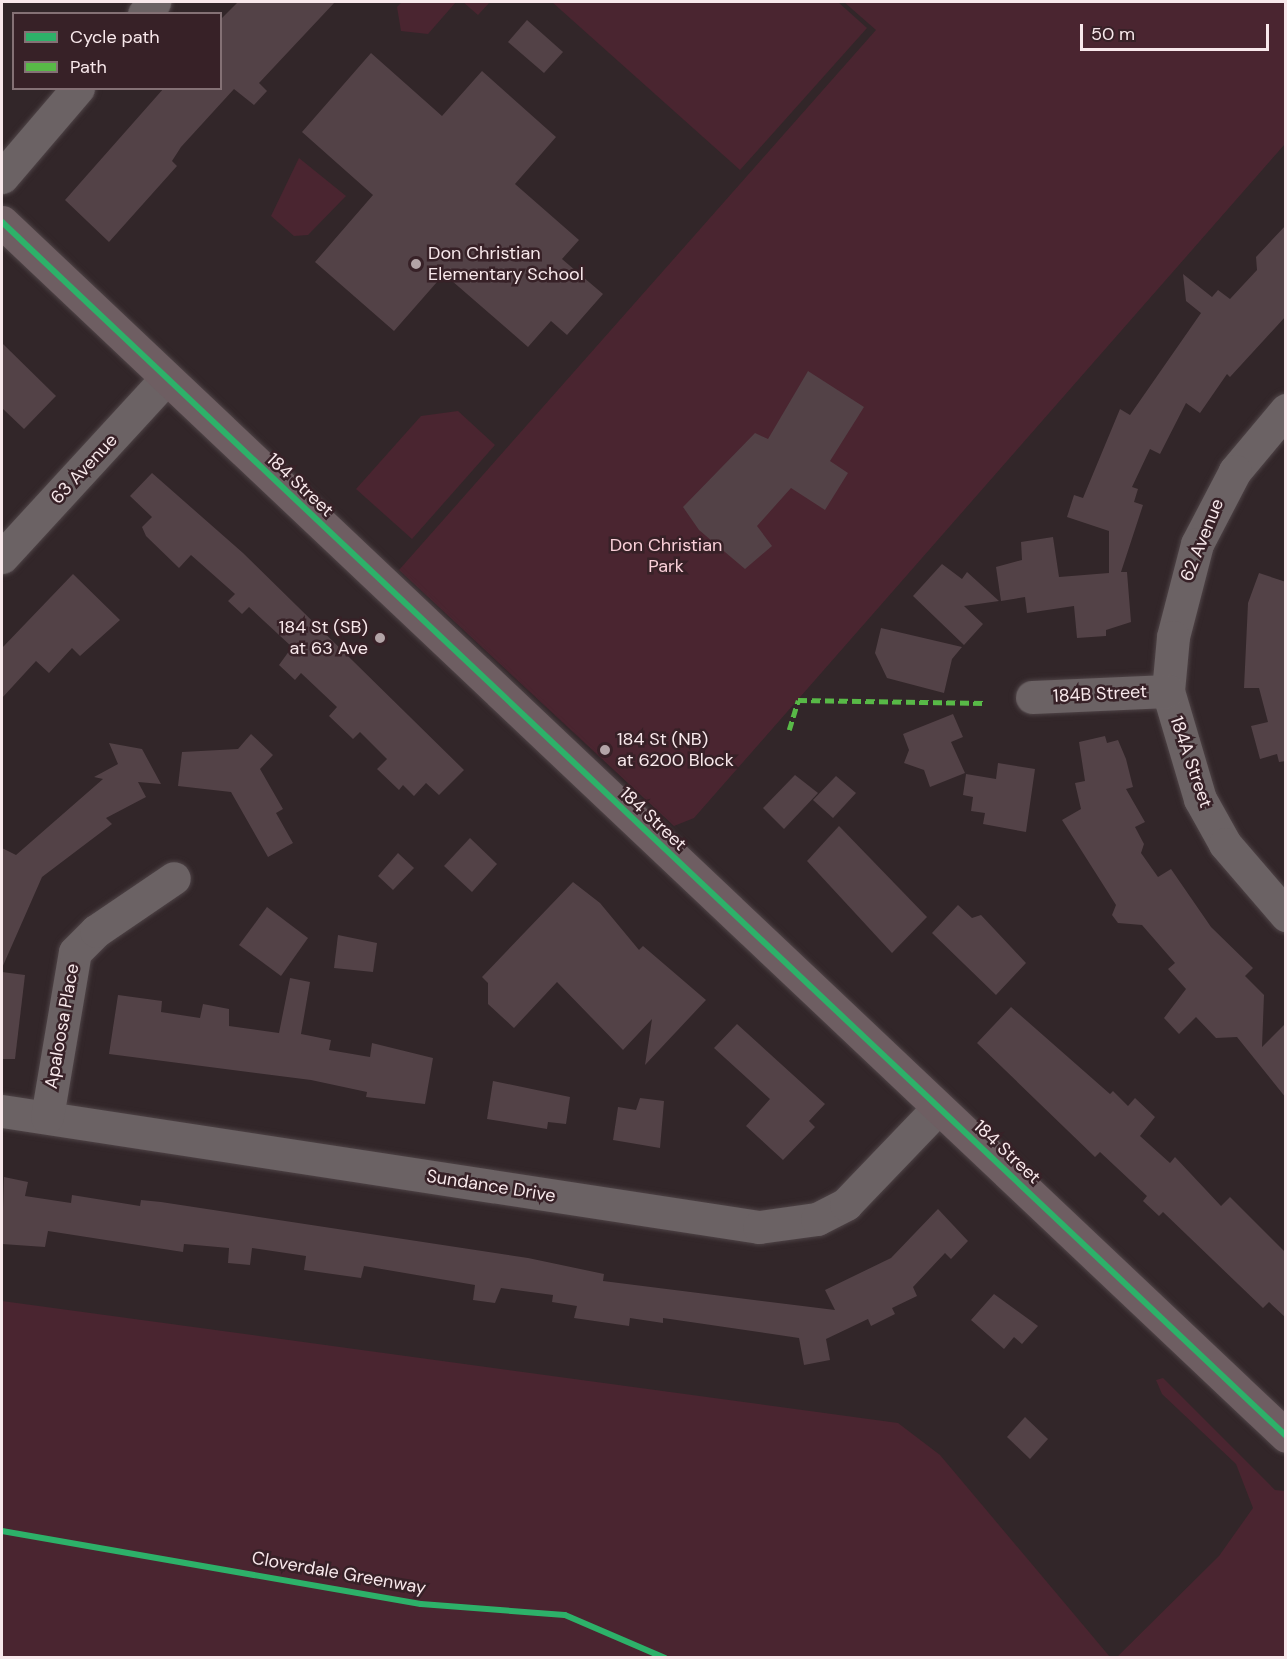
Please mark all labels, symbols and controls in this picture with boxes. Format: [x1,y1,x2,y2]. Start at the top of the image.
legend [12,12,222,90]
scale bar [1083,12,1272,50]
text: 50 m [1091,22,1135,46]
text: Cycle path [70,25,160,49]
text: Path [70,55,107,79]
place label: Don Christian Elementary School [428,243,584,286]
marker: Don Christian Elementary School [409,257,423,271]
street label: 63 Avenue [46,429,122,509]
street label: 184 Street [262,449,338,521]
street label: 62 Avenue [1176,496,1228,584]
park label: Don Christian Park [610,535,722,578]
place label: 184 St (SB) at 63 Ave [279,617,368,660]
marker: 184 St (SB) at 63 Ave [373,631,387,645]
street label: 184B Street [1052,681,1148,707]
street label: 184A Street [1165,713,1217,811]
place label: 184 St (NB) at 6200 Block [617,729,734,771]
marker: 184 St (NB) at 6200 Block [598,743,612,757]
street label: 184 Street [615,783,691,855]
street label: Apaloosa Place [40,962,84,1090]
street label: 184 Street [969,1116,1045,1188]
street label: Sundance Drive [425,1165,557,1207]
street label: Cloverdale Greenway [250,1547,428,1599]

